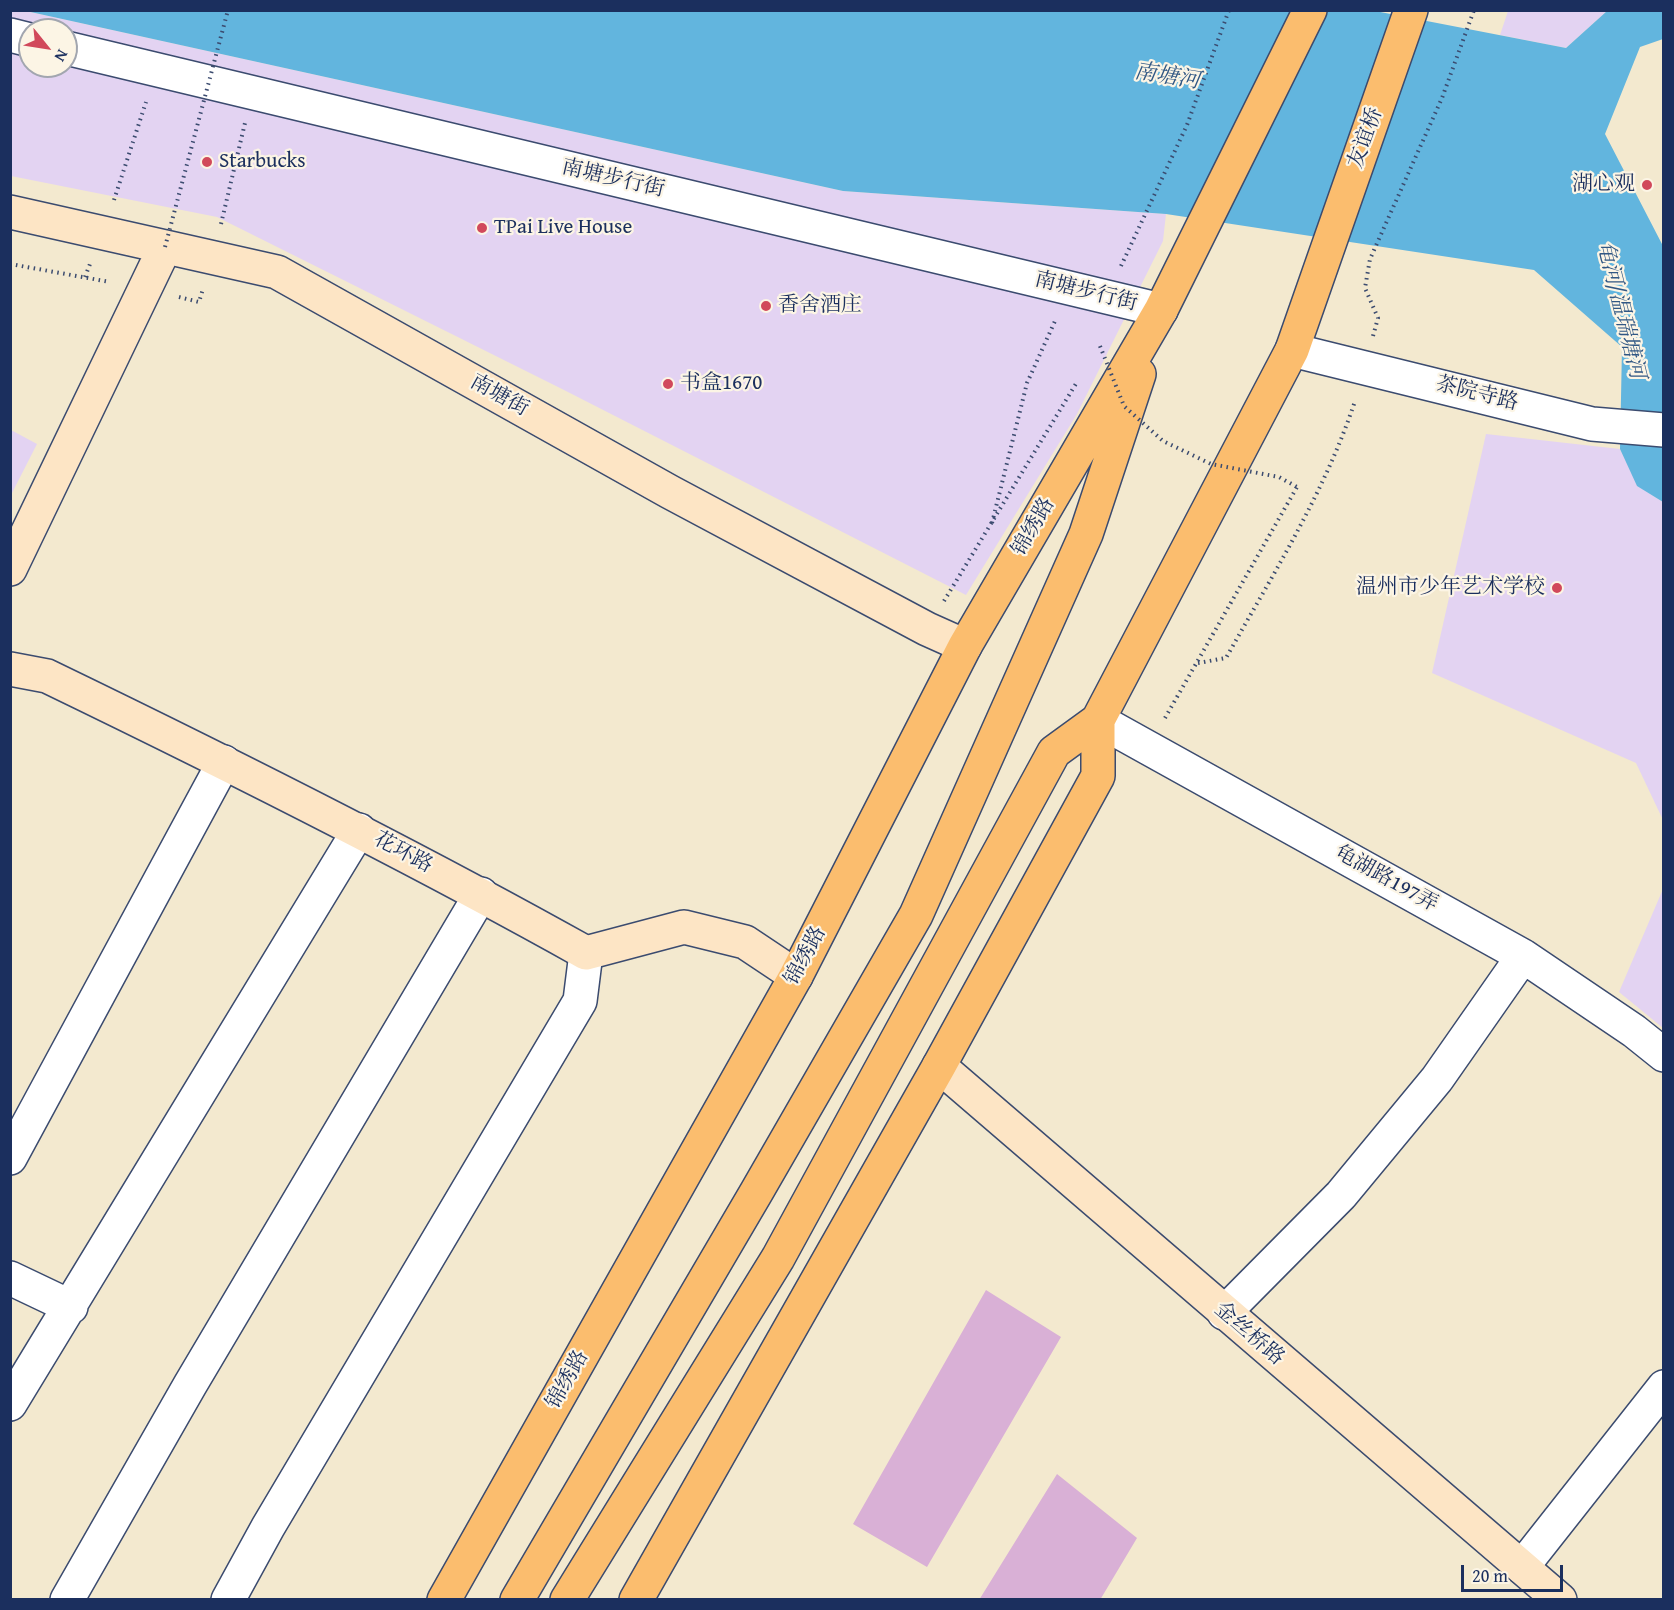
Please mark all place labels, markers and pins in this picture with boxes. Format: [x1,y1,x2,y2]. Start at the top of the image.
place label: Starbucks [219,149,305,175]
marker: Starbucks [200,155,214,169]
place label: 湖心观 [1572,172,1635,198]
marker: 湖心观 [1640,178,1654,192]
place label: TPai Live House [494,215,632,241]
marker: TPai Live House [475,221,489,235]
place label: 香舍酒庄 [778,293,862,319]
marker: 香舍酒庄 [759,299,773,313]
place label: 书盒1670 [680,371,762,397]
marker: 书盒1670 [661,377,675,391]
place label: 温州市少年艺术学校 [1356,575,1545,601]
marker: 温州市少年艺术学校 [1550,581,1564,595]

